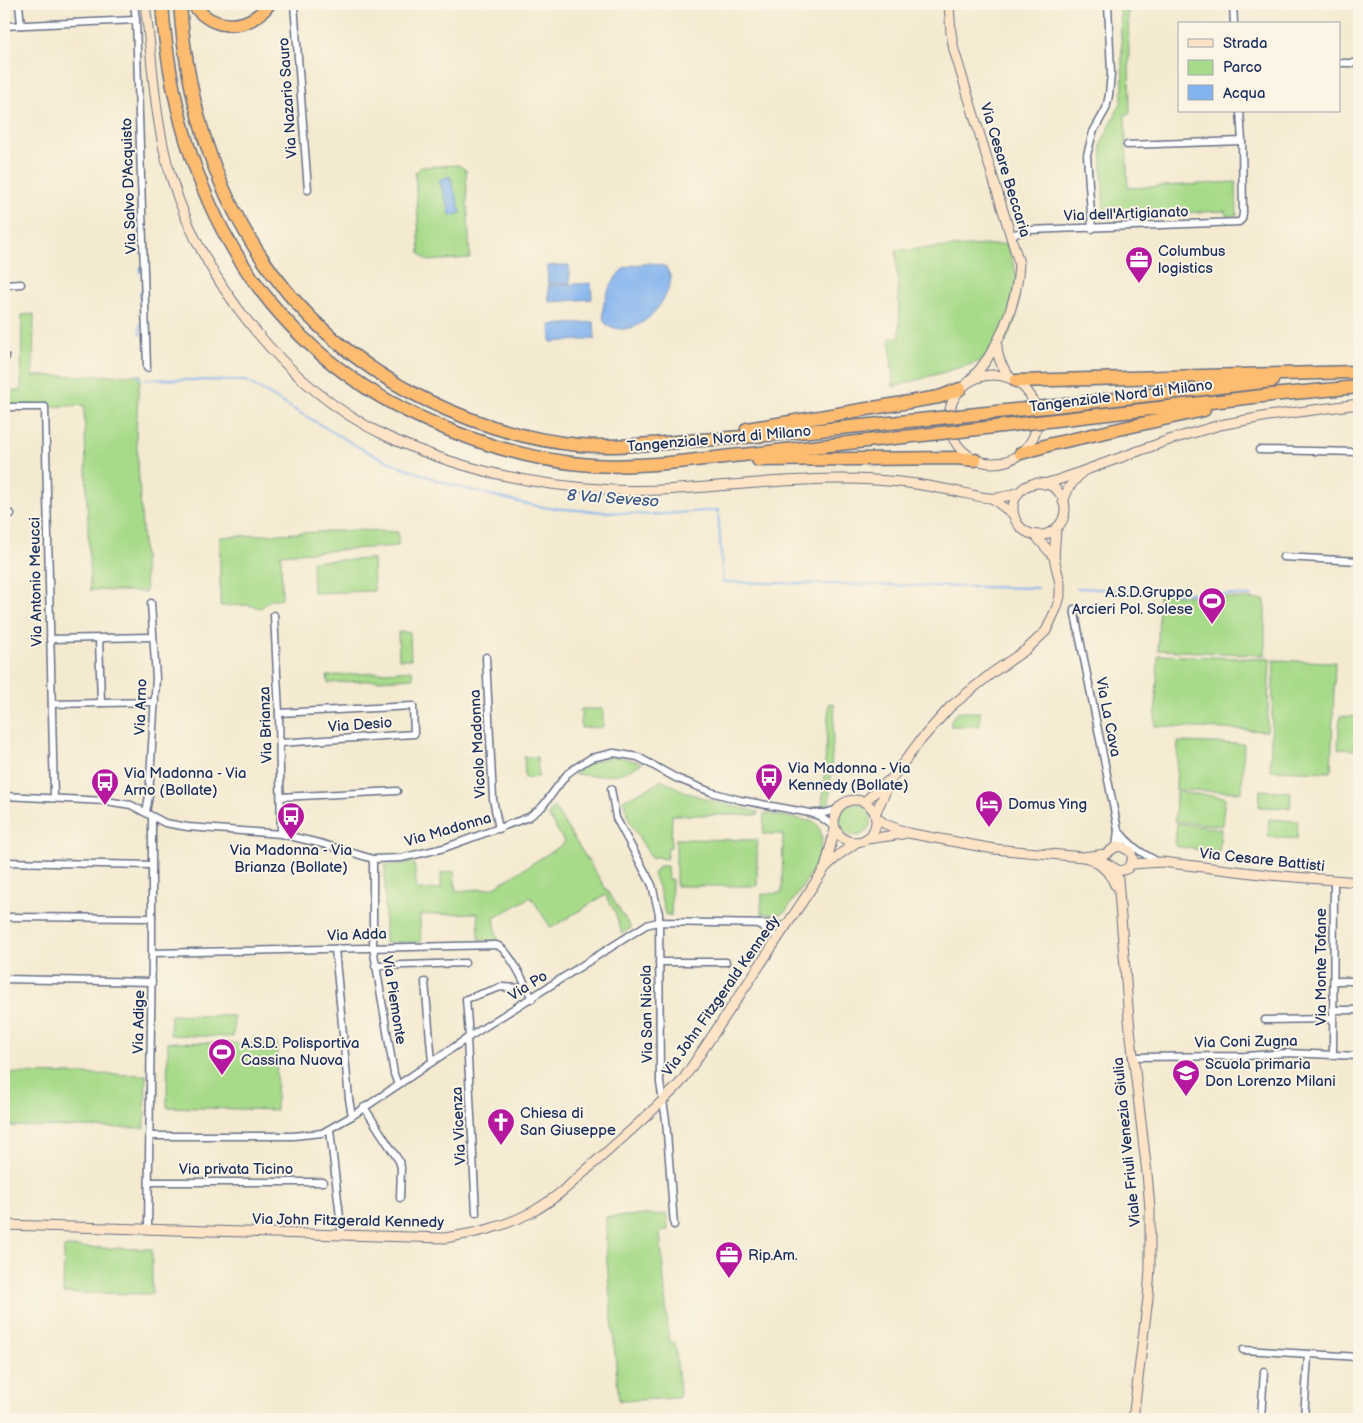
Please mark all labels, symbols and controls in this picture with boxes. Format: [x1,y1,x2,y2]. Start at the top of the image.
legend [1178,22,1340,112]
text: Strada [1223,34,1267,53]
street label: Via Nazario Sauro [274,37,302,159]
text: Parco [1223,58,1262,77]
text: Acqua [1223,84,1265,103]
street label: Via Cesare Beccaria [975,100,1035,240]
street label: Via Salvo D'Acquisto [117,117,141,255]
street label: Via dell'Artigianato [1063,202,1189,226]
place label: Columbus logistics [1158,242,1226,278]
office icon: Columbus logistics [1124,245,1154,284]
street label: Tangenziale Nord di Milano [1028,375,1214,417]
street label: Tangenziale Nord di Milano [626,421,812,457]
water label: 8 Val Seveso [566,486,660,512]
street label: Via Antonio Meucci [25,517,47,647]
place label: A.S.D.Gruppo Arcieri Pol. Solese [1072,583,1193,619]
sports icon: A.S.D.Gruppo Arcieri Pol. Solese [1197,586,1227,625]
street label: Via La Cava [1091,676,1125,758]
street label: Via Arno [131,678,151,736]
street label: Via Brianza [255,686,277,764]
street label: Vicolo Madonna [466,689,490,799]
street label: Via Desio [327,713,393,737]
place label: Via Madonna - Via Kennedy (Bollate) [788,759,911,795]
bus stop icon: Via Madonna - Via Kennedy (Bollate) [754,762,784,801]
place label: Via Madonna - Via Arno (Bollate) [124,764,247,800]
bus stop icon: Via Madonna - Via Arno (Bollate) [90,767,120,806]
hotel icon: Domus Ying [974,789,1004,828]
place label: Domus Ying [1008,795,1087,814]
bus stop icon: Via Madonna - Via Brianza (Bollate) [276,801,306,840]
street label: Via Madonna [402,809,494,851]
place label: Via Madonna - Via Brianza (Bollate) [230,841,352,877]
street label: Via Cesare Battisti [1198,844,1326,876]
street label: Via Monte Tofane [1312,908,1331,1026]
street label: Via John Fitzgerald Kennedy [658,912,784,1080]
street label: Via Adda [327,924,387,946]
street label: Via Piemonte [378,954,410,1046]
street label: Via San Nicola [637,965,657,1063]
street label: Via Po [505,967,551,1005]
street label: Via Adige [129,990,149,1054]
street label: Via Coni Zugna [1194,1032,1298,1052]
place label: A.S.D. Polisportiva Cassina Nuova [241,1034,359,1070]
sports icon: A.S.D. Polisportiva Cassina Nuova [207,1037,237,1076]
place label: Scuola primaria Don Lorenzo Milani [1205,1055,1336,1091]
street label: Viale Friuli Venezia Giulia [1109,1056,1145,1228]
school or university icon: Scuola primaria Don Lorenzo Milani [1171,1058,1201,1097]
street label: Via Vicenza [447,1086,471,1166]
place label: Chiesa di San Giuseppe [520,1104,616,1140]
church icon: Chiesa di San Giuseppe [486,1107,516,1146]
street label: Via privata Ticino [179,1160,293,1179]
street label: Via John Fitzgerald Kennedy [252,1210,444,1232]
office icon: Rip.Am. [714,1240,744,1279]
place label: Rip.Am. [748,1246,798,1265]

